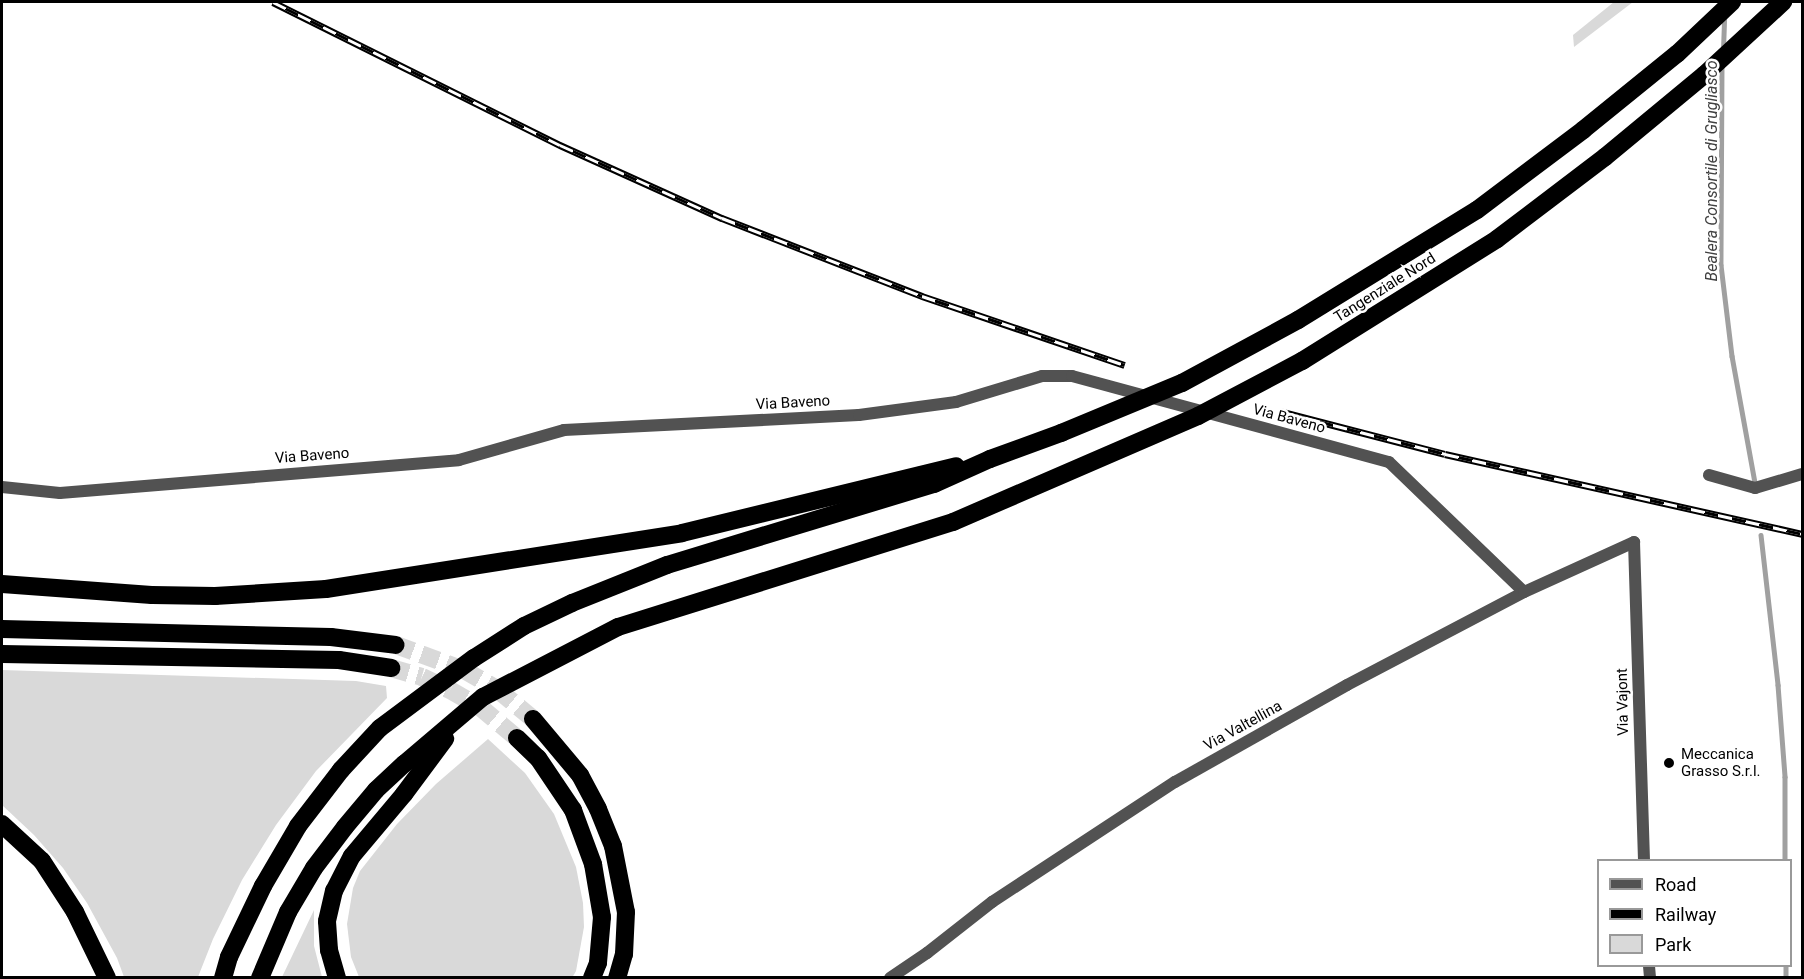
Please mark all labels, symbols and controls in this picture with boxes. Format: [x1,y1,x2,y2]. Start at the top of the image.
water label: Bealera Consortile di Grugliasco [1702,60,1722,282]
street label: Tangenziale Nord [1331,250,1439,326]
street label: Via Baveno [755,392,831,414]
street label: Via Baveno [1251,401,1327,437]
street label: Via Baveno [274,444,350,468]
street label: Via Vajont [1613,668,1633,736]
street label: Via Valtellina [1201,697,1285,755]
place label: Meccanica Grasso S.r.l. [1681,745,1761,780]
marker: Meccanica Grasso S.r.l. [1662,756,1676,770]
legend [1597,859,1792,967]
text: Road [1655,874,1696,895]
text: Railway [1655,904,1716,925]
text: Park [1655,934,1691,955]

